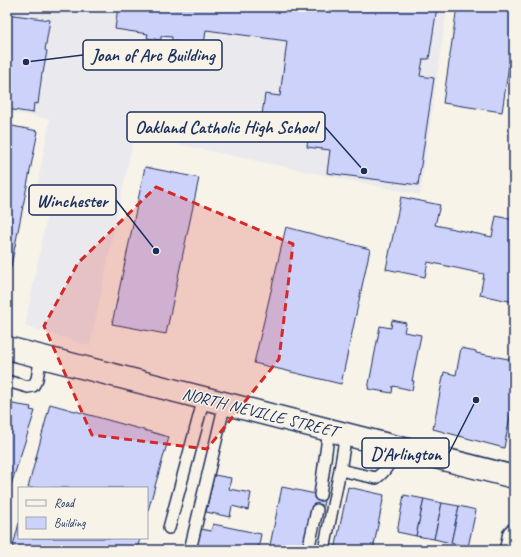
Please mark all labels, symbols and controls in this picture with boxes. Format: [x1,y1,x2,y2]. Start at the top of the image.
callout: Joan of Arc Building [83,40,222,70]
text: Joan of Arc Building [89,44,217,66]
callout: Oakland Catholic High School [127,112,325,142]
text: Oakland Catholic High School [135,116,321,138]
callout: Winchester [29,185,116,215]
text: Winchester [37,190,110,212]
street label: NORTH NEVILLE STREET [180,383,344,443]
callout: D'Arlington [362,438,449,468]
text: D'Arlington [371,443,443,465]
legend [18,487,148,539]
text: Road [54,495,76,511]
text: Building [54,515,86,531]

